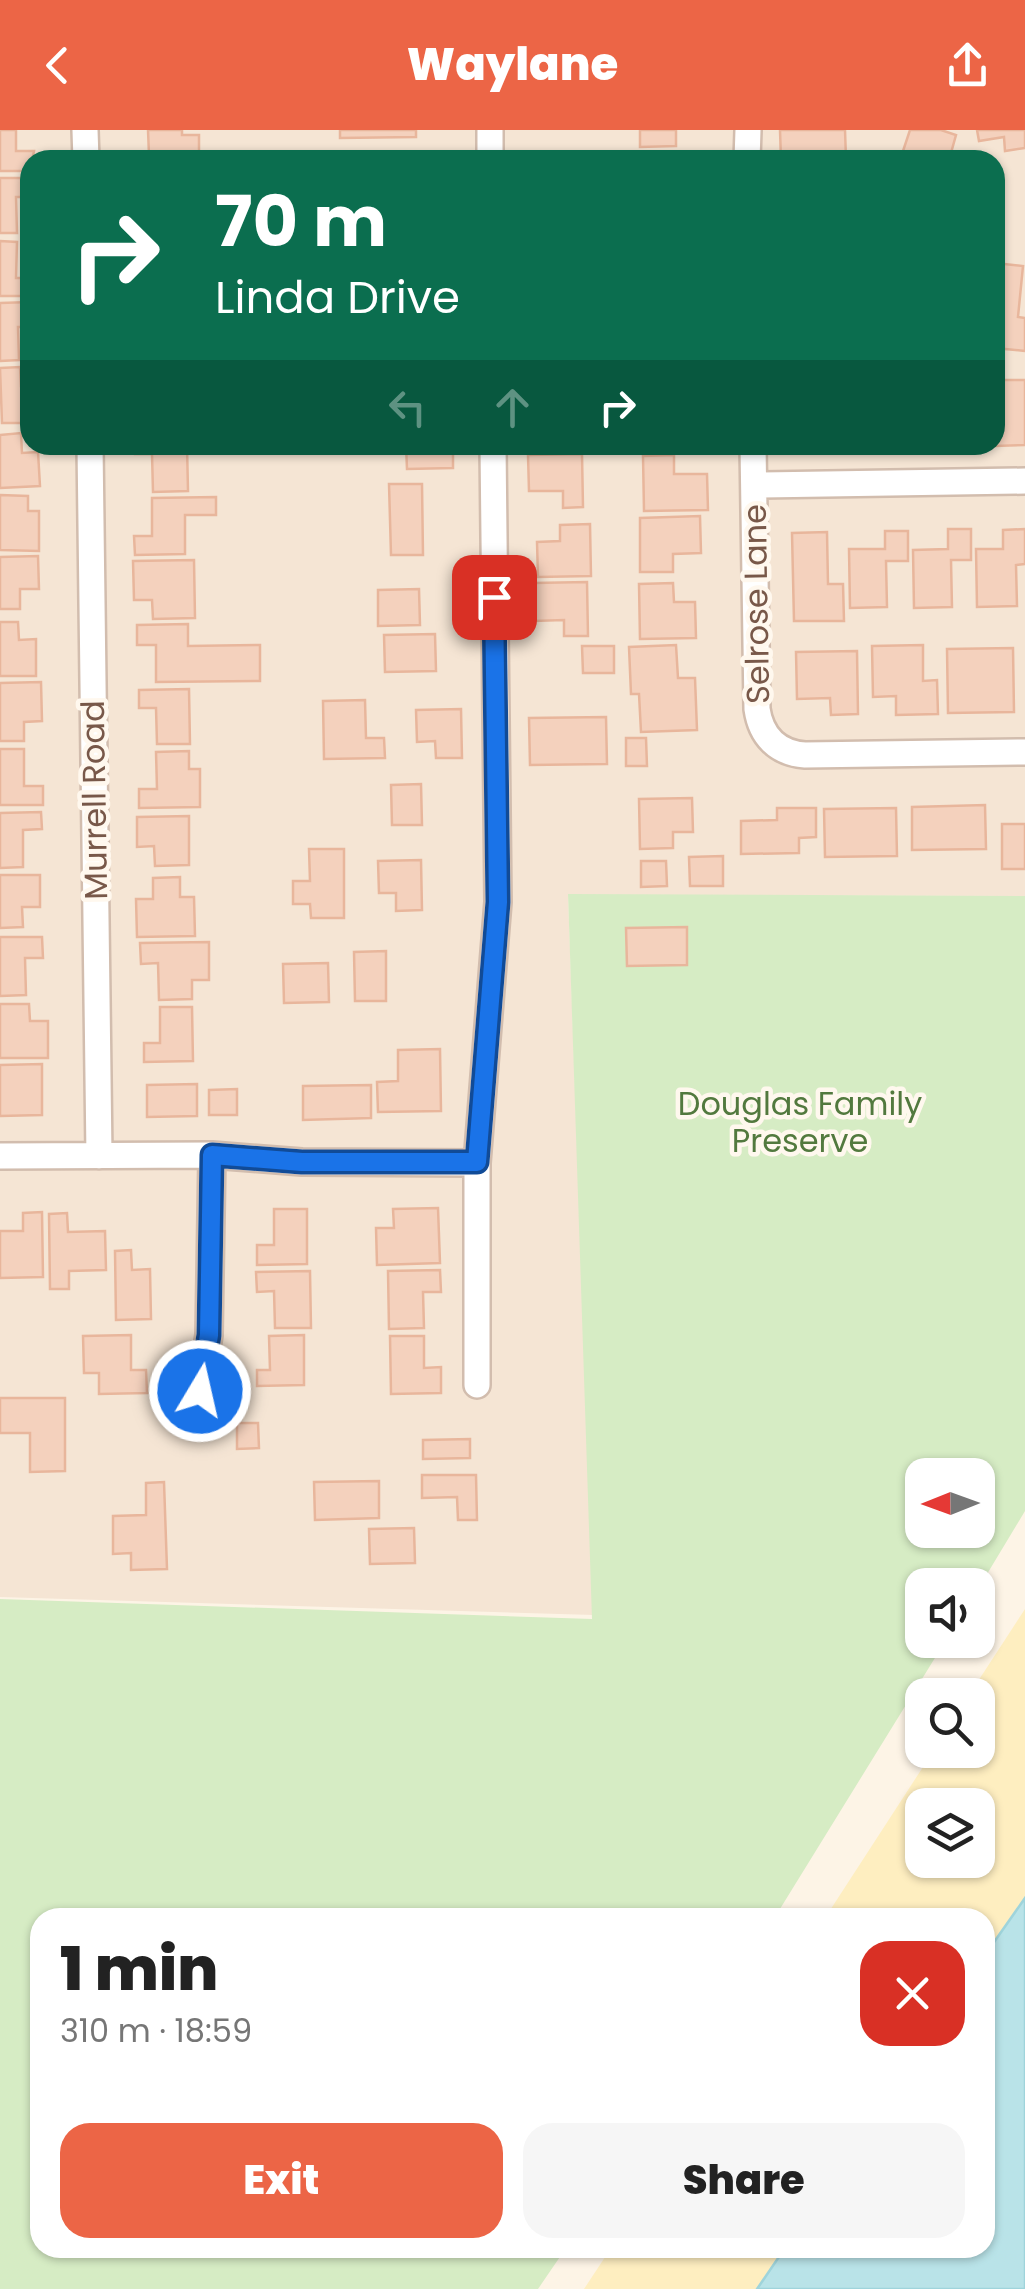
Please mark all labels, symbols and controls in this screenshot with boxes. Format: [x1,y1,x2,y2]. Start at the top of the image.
text: Waylane [407,33,618,96]
icon: back [30,38,85,93]
icon: share [940,38,995,93]
text: 70 m [215,172,387,271]
icon: right [50,190,180,320]
text: Linda Drive [215,266,460,329]
icon: left [380,380,435,435]
icon: ahead [485,380,540,435]
icon: right [590,380,645,435]
street label: Selrose Lane [732,504,780,704]
pin [452,555,537,640]
icon: arrive [467,570,522,625]
street label: Murrell Road [70,700,118,900]
park label: Douglas Family Preserve [678,1081,922,1163]
position arrow [148,1339,252,1443]
north arrow [905,1458,995,1548]
map controls [905,1458,995,1878]
button: sound [905,1568,995,1658]
button: search [905,1678,995,1768]
button: layers [905,1788,995,1878]
text: 1 min [60,1927,218,2011]
button: close [860,1941,965,2046]
text: 310 m · 18:59 [60,2008,252,2053]
button: Exit [60,2123,503,2238]
button: Share [523,2123,965,2238]

